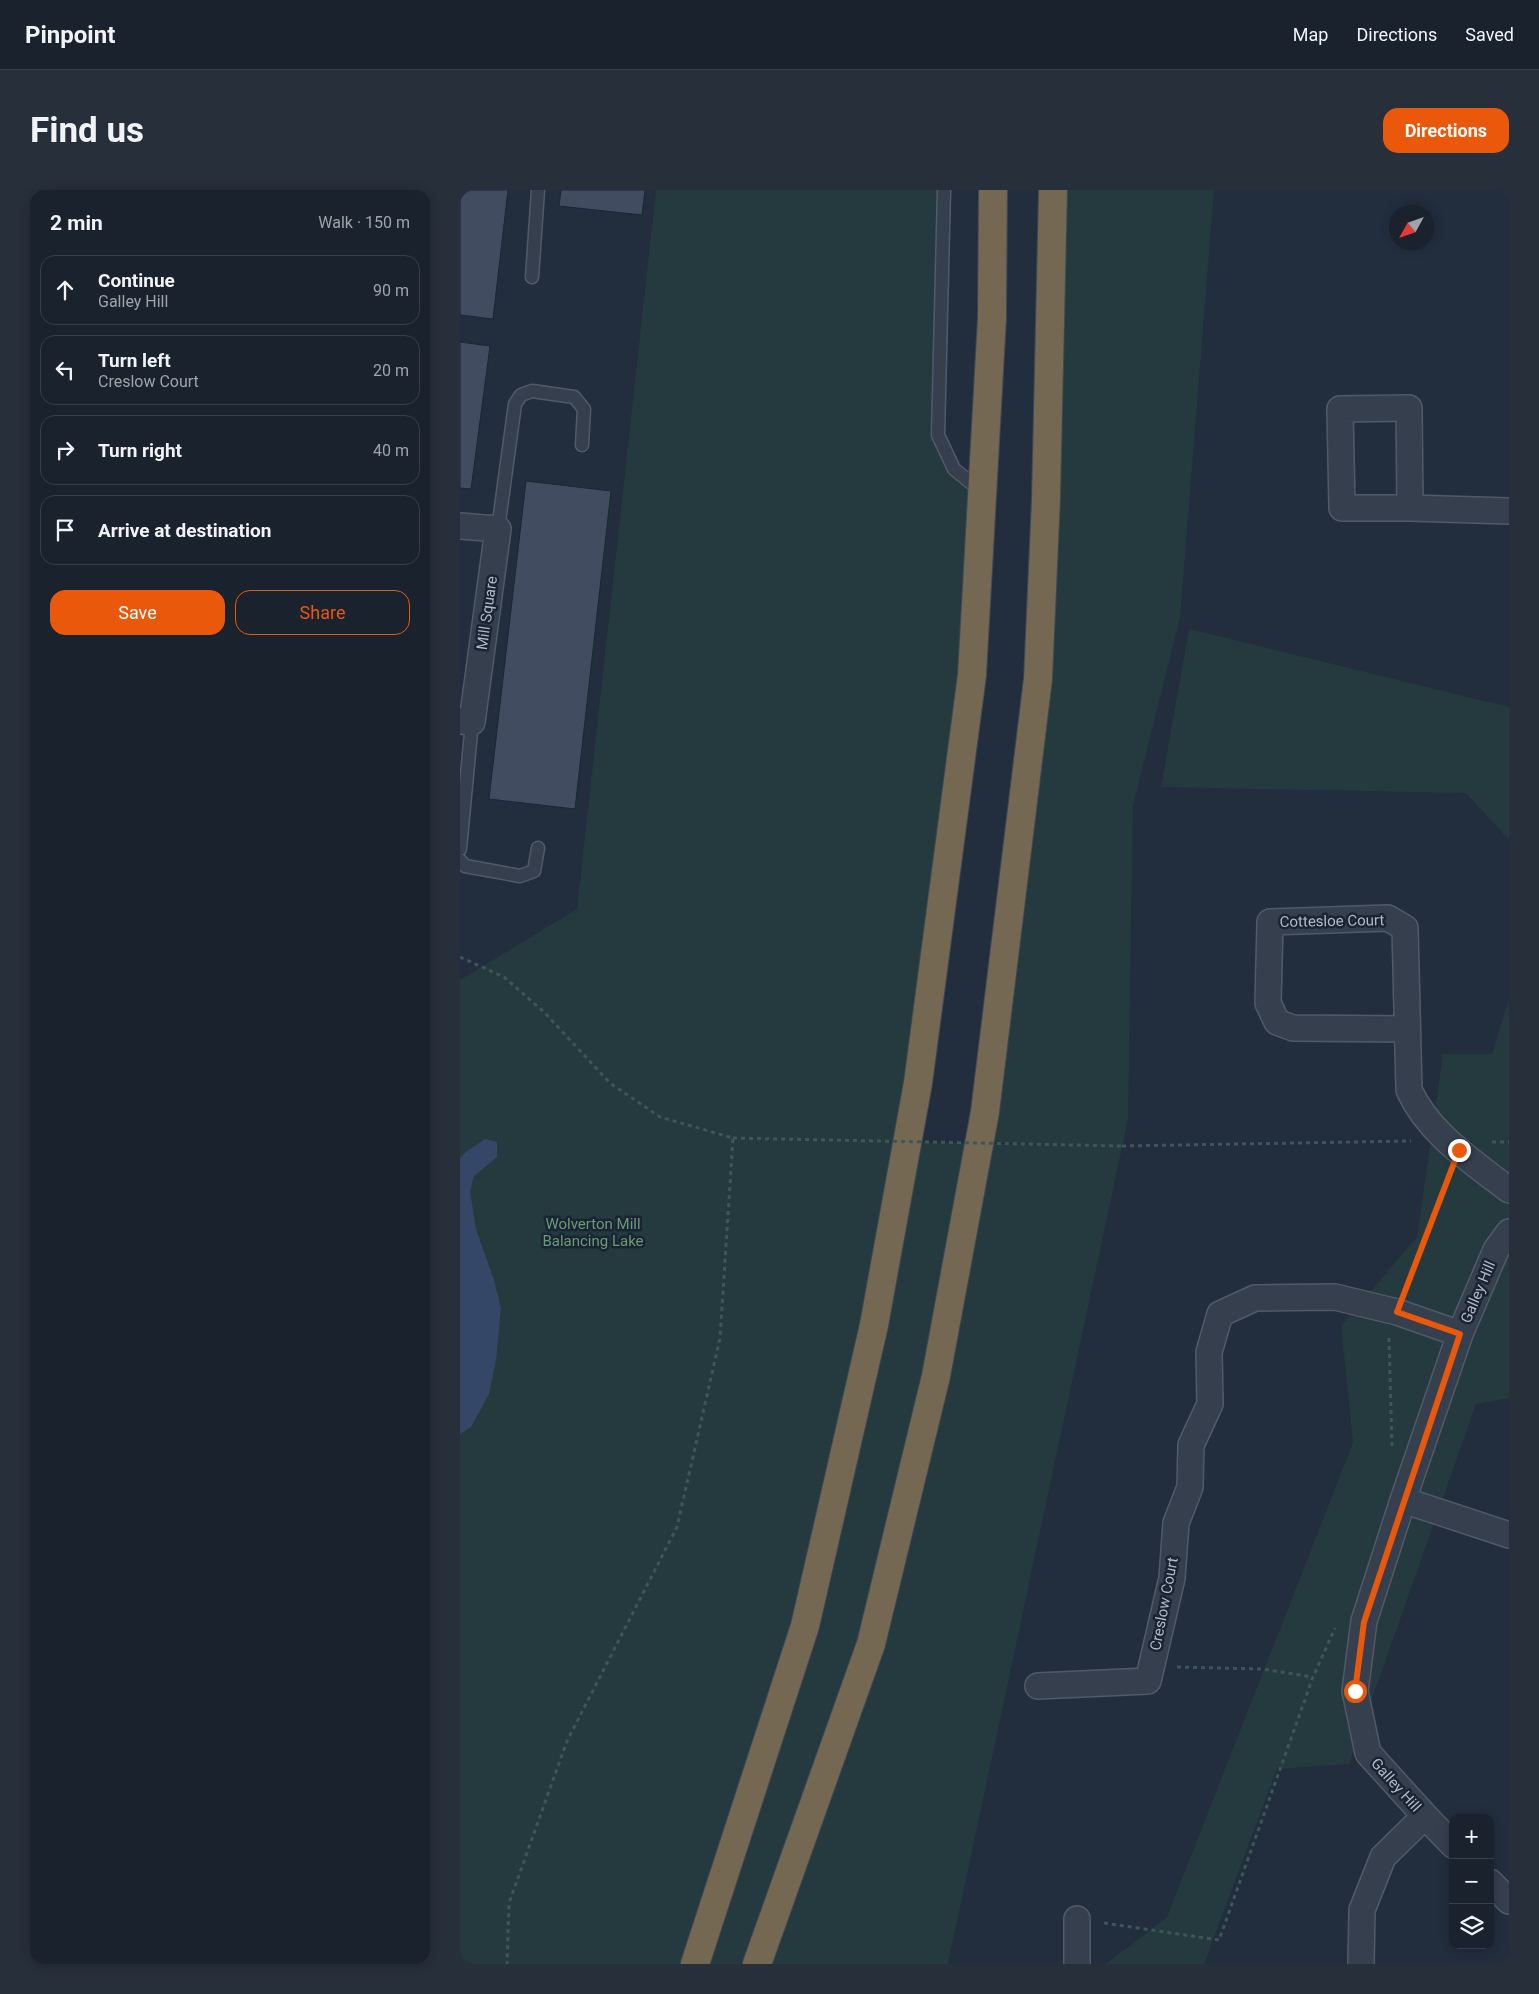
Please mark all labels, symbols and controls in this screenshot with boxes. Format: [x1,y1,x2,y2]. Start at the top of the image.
text: Pinpoint [25,21,115,49]
text: Map [1293,24,1328,45]
text: Directions [1356,24,1437,45]
text: Saved [1465,24,1514,45]
button: Directions [1383,108,1509,153]
text: Find us [30,110,144,151]
north arrow [1389,205,1434,250]
text: 2 min [50,211,103,235]
text: Walk · 150 m [318,213,410,232]
text: Continue [98,269,175,292]
icon: ahead [51,276,79,304]
text: 90 m [373,281,409,300]
text: Galley Hill [98,292,168,311]
text: Turn left [98,349,171,372]
icon: left [51,356,79,384]
text: 20 m [373,361,409,380]
text: Creslow Court [98,372,199,391]
icon: right [51,436,79,464]
text: Turn right [98,439,182,462]
text: 40 m [373,441,409,460]
icon: arrive [51,516,79,544]
text: Arrive at destination [98,519,271,542]
street label: Mill Square [473,575,501,651]
button: Save [50,590,225,635]
button: Share [235,590,410,635]
street label: Cottesloe Court [1280,911,1385,931]
route end [1448,1139,1471,1162]
park label: Wolverton Mill Balancing Lake [542,1215,644,1250]
street label: Galley Hill [1457,1258,1499,1326]
street label: Creslow Court [1146,1556,1182,1652]
route start [1344,1680,1367,1703]
street label: Galley Hill [1367,1754,1425,1816]
map controls [1449,1814,1494,1949]
button: + [1449,1814,1494,1859]
button: − [1449,1859,1494,1904]
button: layers [1449,1904,1494,1949]

